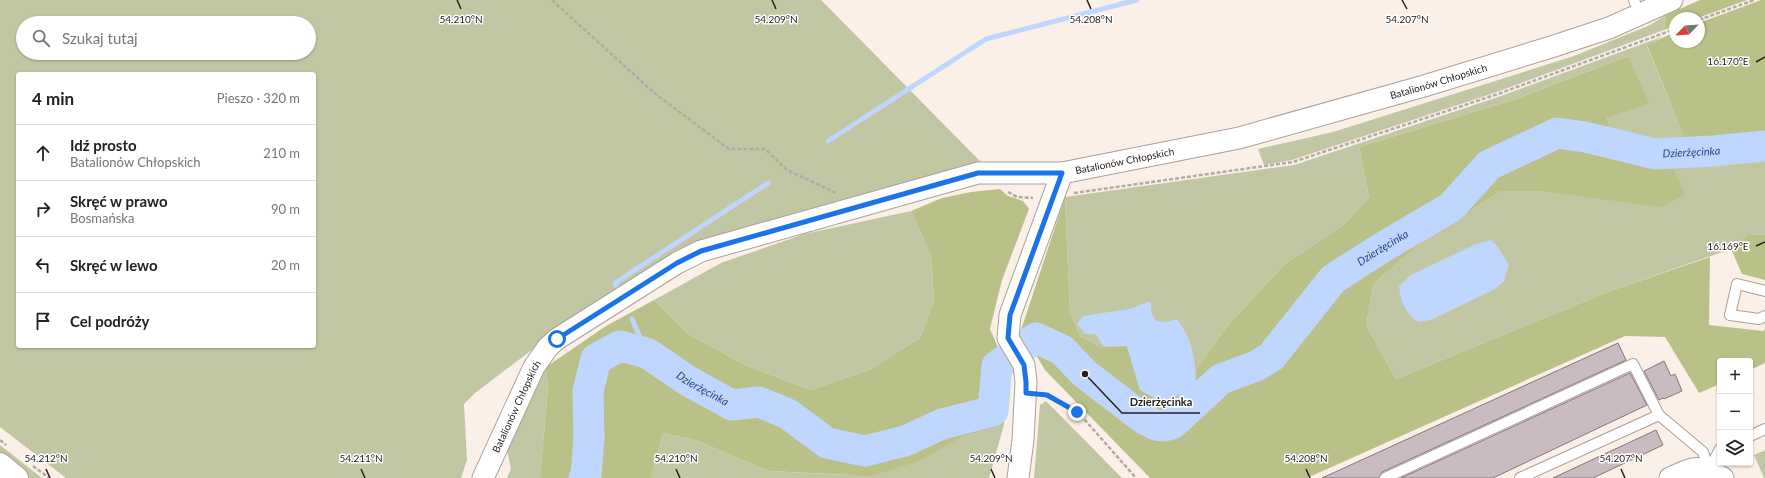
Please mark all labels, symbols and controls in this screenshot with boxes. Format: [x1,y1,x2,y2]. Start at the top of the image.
north arrow [1669,12,1705,48]
text: 54.210°N [439,13,483,25]
text: 54.209°N [754,13,798,25]
text: 54.208°N [1069,13,1113,25]
text: 54.207°N [1385,13,1429,25]
search box [16,16,316,60]
icon: search [30,27,52,49]
text: Szukaj tutaj [62,29,138,47]
text: 16.170°E [1707,55,1749,67]
street label: Batalionów Chłopskich [1389,61,1488,101]
text: 4 min [32,88,74,109]
text: Pieszo · 320 m [217,90,300,106]
text: Idź prosto [70,136,137,154]
icon: ahead [32,142,54,164]
water label: Dzierżęcinka [1662,143,1721,160]
text: 210 m [263,145,300,161]
street label: Batalionów Chłopskich [1074,145,1175,176]
text: Batalionów Chłopskich [70,154,201,170]
text: Skręć w prawo [70,192,168,210]
icon: right [32,198,54,220]
text: 90 m [271,201,300,217]
text: Bosmańska [70,210,134,226]
water label: Dzierżęcinka [1354,226,1411,268]
text: 16.169°E [1707,240,1749,252]
icon: left [32,254,54,276]
text: Skręć w lewo [70,256,158,274]
text: 20 m [271,257,300,273]
icon: arrive [32,310,54,332]
text: Cel podróży [70,312,149,330]
route start [548,330,566,348]
street label: Batalionów Chłopskich [490,358,543,454]
map controls [1717,358,1753,466]
button: + [1717,358,1753,394]
water label: Dzierżęcinka [674,368,731,408]
callout: Dzierżęcinka [1122,390,1200,413]
button: − [1717,394,1753,430]
text: Dzierżęcinka [1130,395,1192,408]
route end [1068,403,1086,421]
button: layers [1717,430,1753,466]
text: 54.212°N [24,452,68,464]
text: 54.211°N [339,452,383,464]
text: 54.210°N [654,452,698,464]
text: 54.209°N [969,452,1013,464]
text: 54.208°N [1284,452,1328,464]
text: 54.207°N [1599,452,1643,464]

